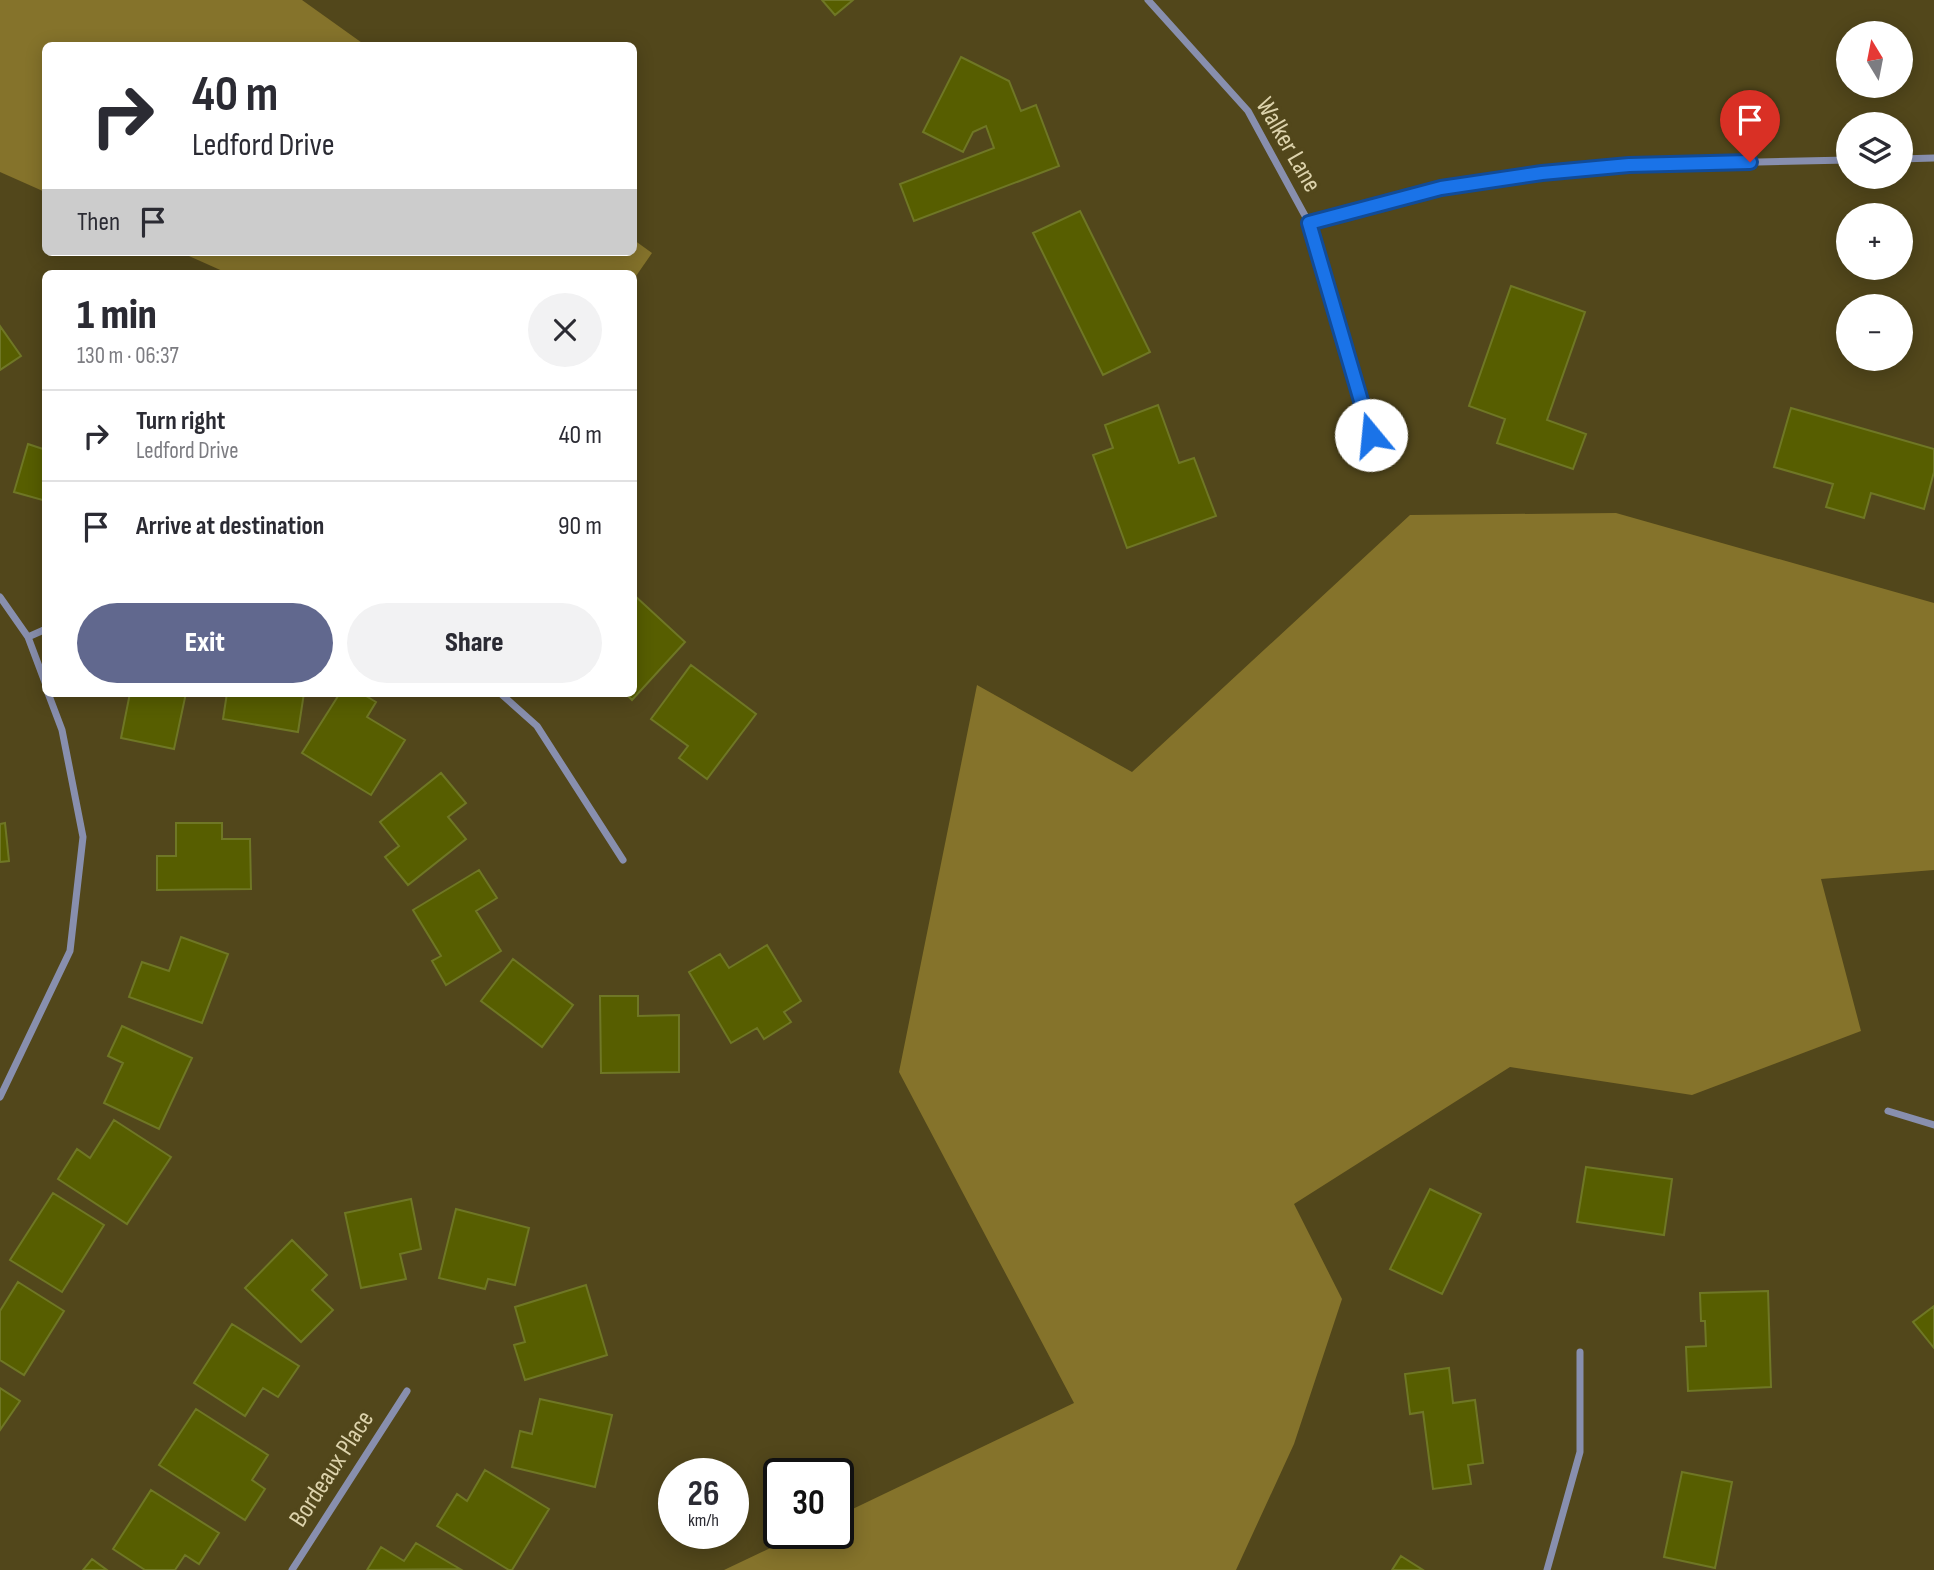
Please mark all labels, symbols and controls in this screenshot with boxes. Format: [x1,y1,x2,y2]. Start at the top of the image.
north arrow [1836,21,1913,98]
map controls [1836,21,1913,371]
text: 40 m [192,66,278,125]
icon: right [77,70,168,161]
pin [1720,90,1780,162]
street label: Walker Lane [1249,92,1327,198]
icon: arrive [1731,101,1769,139]
button: layers [1836,112,1913,189]
text: Ledford Drive [192,126,335,165]
icon: arrive [134,203,172,241]
button: + [1836,203,1913,280]
text: Then [77,207,120,238]
text: 1 min [77,290,157,341]
button: close [528,293,602,367]
button: − [1836,294,1913,371]
text: 130 m · 06:37 [77,342,179,370]
position arrow [1334,398,1408,472]
text: Turn right [136,406,225,437]
icon: right [77,417,115,455]
text: 40 m [559,420,602,451]
text: Ledford Drive [136,437,238,465]
icon: arrive [77,508,115,546]
text: Arrive at destination [136,511,324,542]
text: 90 m [558,511,602,542]
button: Exit [77,603,333,683]
button: Share [347,603,602,683]
street label: Bordeaux Place [283,1405,381,1533]
speed limit sign: 30 [763,1458,854,1549]
text: 26 [688,1473,719,1516]
text: km/h [688,1510,719,1531]

